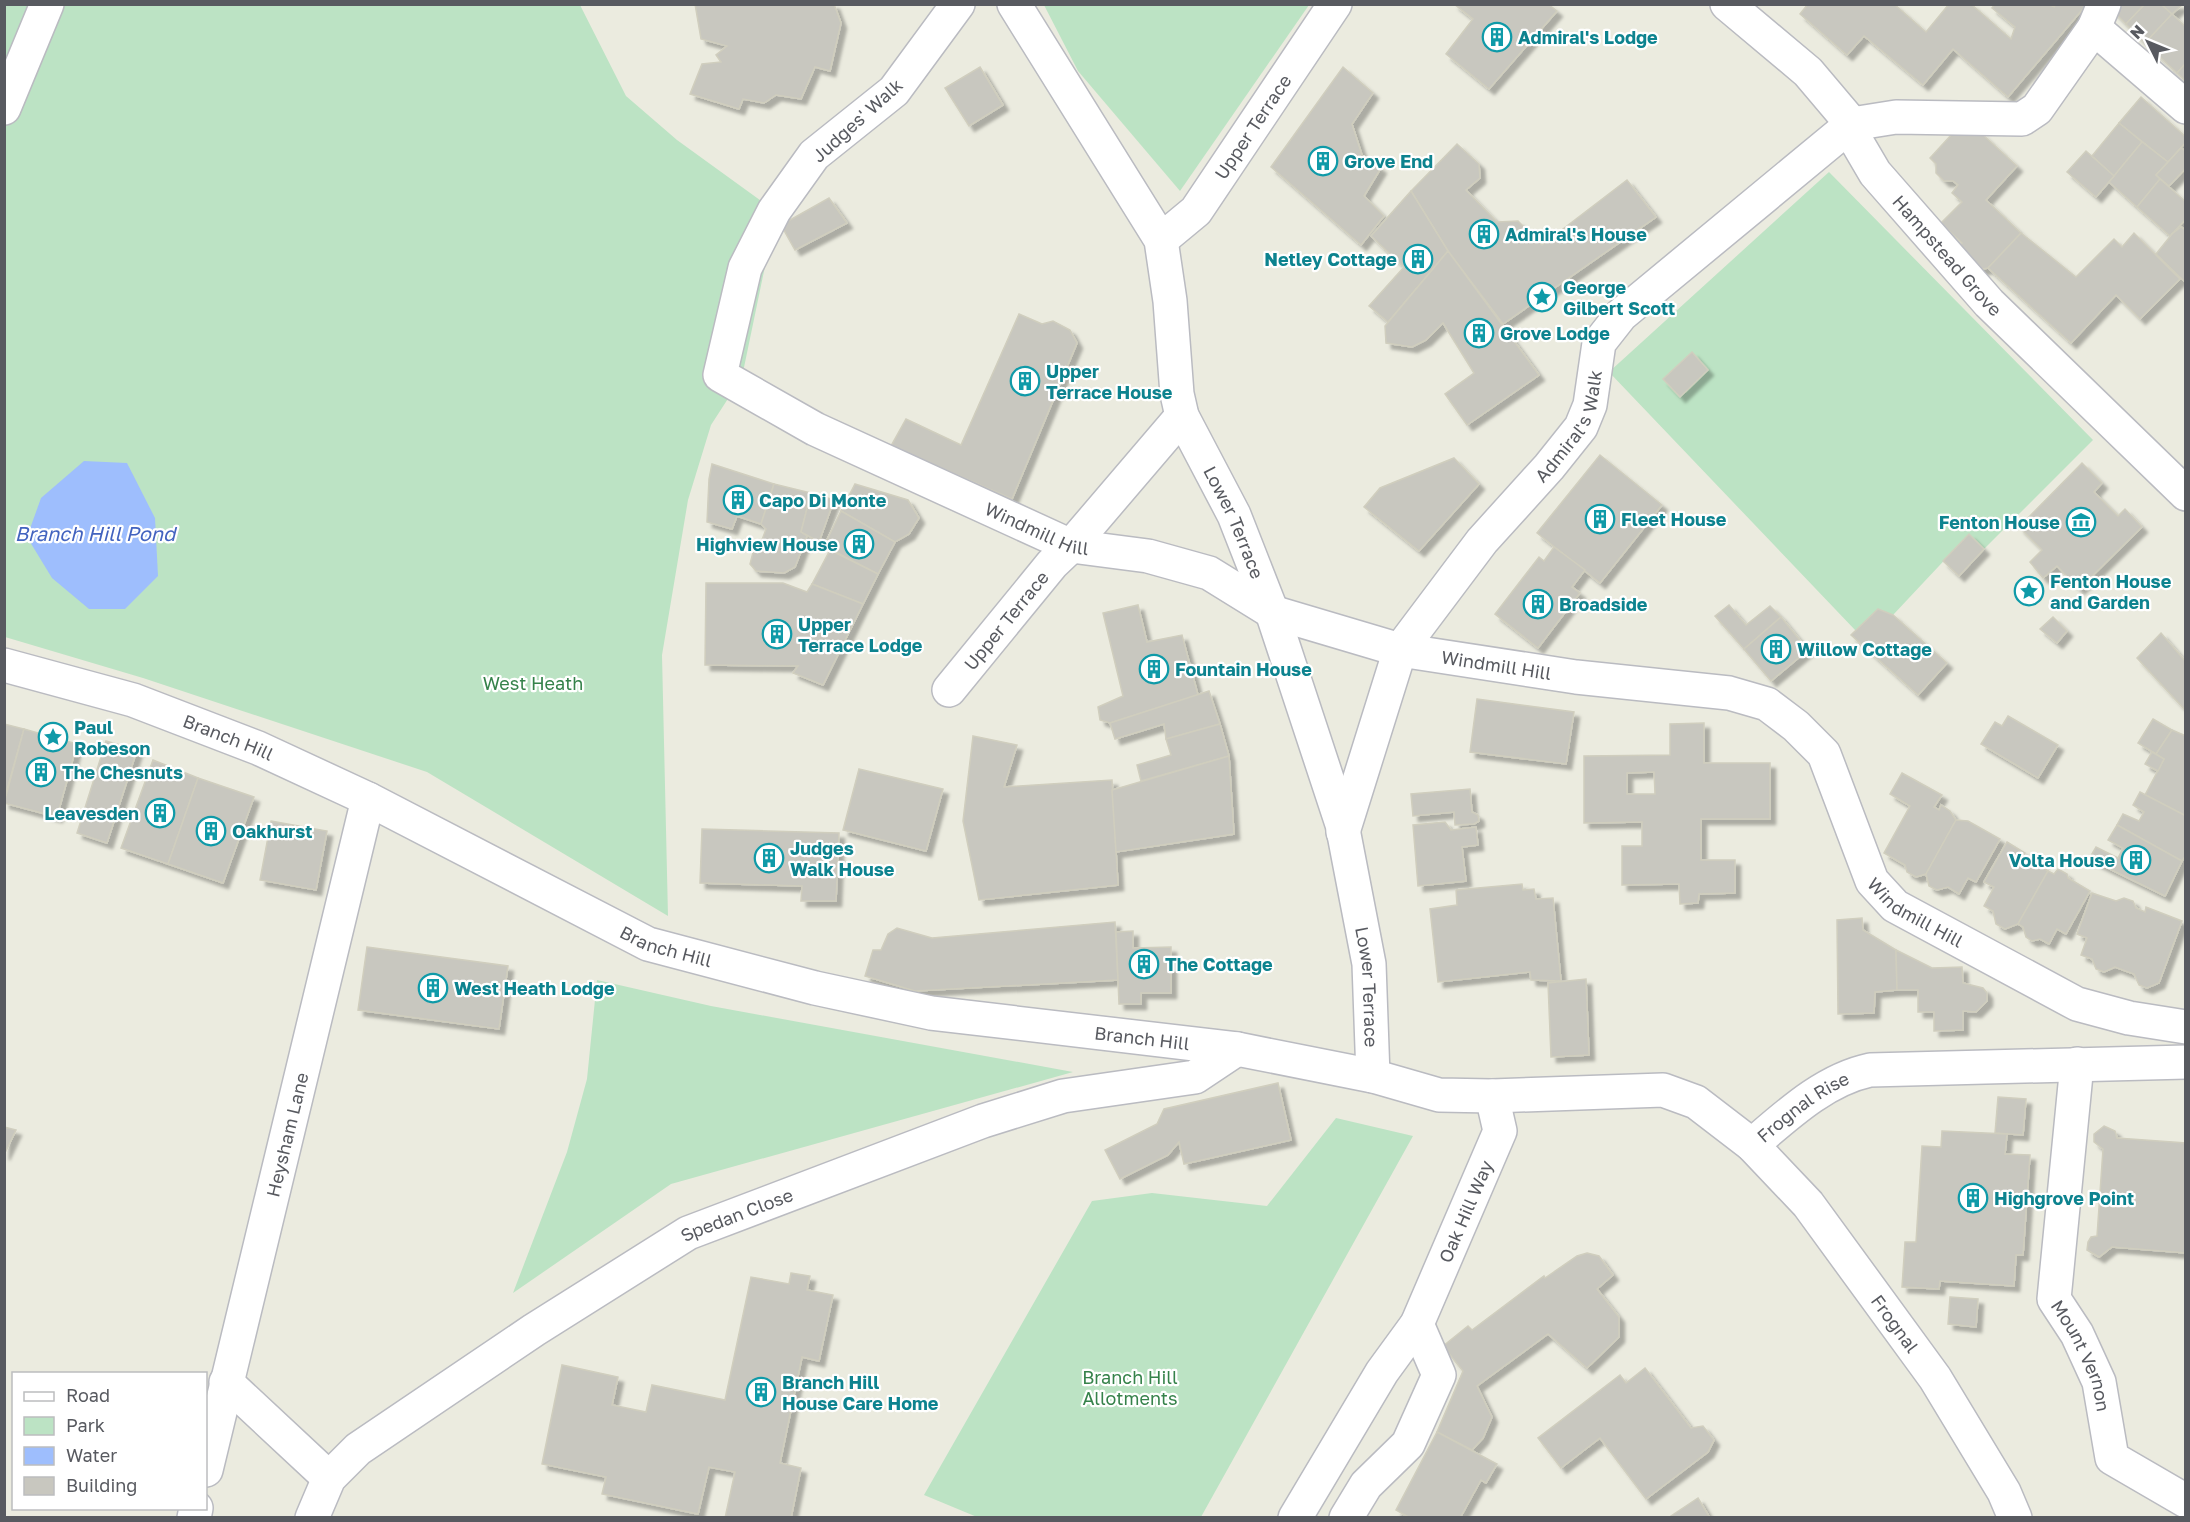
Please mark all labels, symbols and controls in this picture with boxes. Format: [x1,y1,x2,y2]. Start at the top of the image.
north arrow [2118,12,2178,72]
text: N [2126,20,2148,43]
building icon: Admiral's Lodge [1481,21,1513,53]
place label: Admiral's Lodge [1518,26,1658,48]
street label: Upper Terrace [1210,70,1296,183]
street label: Judges' Walk [807,74,907,166]
building icon: Grove End [1307,145,1339,177]
place label: Grove End [1344,150,1433,172]
street label: Hampstead Grove [1888,190,2007,320]
building icon: Admiral's House [1468,218,1500,250]
place label: Admiral's House [1505,223,1647,245]
building icon: Netley Cottage [1402,243,1434,275]
place label: Netley Cottage [1264,248,1397,270]
place label: George Gilbert Scott [1563,276,1675,319]
place icon: George Gilbert Scott [1526,281,1558,313]
building icon: Grove Lodge [1463,317,1495,349]
place label: Grove Lodge [1500,322,1610,344]
place label: Upper Terrace House [1046,360,1173,403]
building icon: Upper Terrace House [1009,365,1041,397]
street label: Admiral's Walk [1530,368,1606,486]
street label: Lower Terrace [1199,462,1269,582]
building icon: Capo Di Monte [722,484,754,516]
place label: Capo Di Monte [759,489,887,511]
street label: Windmill Hill [981,497,1090,559]
building icon: Fleet House [1584,503,1616,535]
museum icon: Fenton House [2065,506,2097,538]
place label: Fleet House [1621,508,1727,530]
place label: Fenton House [1939,511,2060,533]
water label: Branch Hill Pond [15,521,178,545]
building icon: Highview House [843,528,875,560]
place label: Highview House [696,533,838,555]
street label: Upper Terrace [959,566,1053,674]
place label: Fenton House and Garden [2050,570,2172,613]
place icon: Fenton House and Garden [2013,575,2045,607]
building icon: Broadside [1522,588,1554,620]
place label: Broadside [1559,593,1648,615]
place label: Upper Terrace Lodge [798,613,923,656]
building icon: Upper Terrace Lodge [761,618,793,650]
building icon: Willow Cottage [1760,633,1792,665]
place label: Willow Cottage [1797,638,1932,660]
street label: Windmill Hill [1440,645,1553,684]
building icon: Fountain House [1138,653,1170,685]
place label: Fountain House [1175,658,1312,680]
park label: West Heath [483,672,583,694]
street label: Branch Hill [180,709,278,765]
place label: Paul Robeson [74,716,151,759]
place icon: Paul Robeson [37,721,69,753]
building icon: The Chesnuts [25,756,57,788]
place label: The Chesnuts [62,761,183,783]
building icon: Leavesden [144,797,176,829]
place label: Leavesden [44,802,139,824]
building icon: Oakhurst [195,815,227,847]
place label: Oakhurst [232,820,313,842]
place label: Judges Walk House [790,837,895,880]
building icon: Judges Walk House [753,842,785,874]
building icon: Volta House [2120,844,2152,876]
place label: Volta House [2009,849,2115,871]
street label: Windmill Hill [1863,873,1967,952]
street label: Branch Hill [616,920,715,971]
street label: Lower Terrace [1351,925,1383,1048]
building icon: The Cottage [1128,948,1160,980]
place label: The Cottage [1165,953,1273,975]
building icon: West Heath Lodge [417,972,449,1004]
place label: West Heath Lodge [454,977,615,999]
street label: Branch Hill [1093,1021,1191,1054]
street label: Frognal Rise [1752,1067,1852,1147]
street label: Heysham Lane [261,1070,313,1199]
street label: Oak Hill Way [1434,1157,1497,1266]
building icon: Highgrove Point [1957,1182,1989,1214]
street label: Spedan Close [676,1183,796,1246]
place label: Highgrove Point [1994,1187,2134,1209]
street label: Frognal [1867,1290,1924,1357]
street label: Mount Vernon [2047,1296,2115,1413]
park label: Branch Hill Allotments [1082,1366,1178,1409]
place label: Branch Hill House Care Home [782,1371,939,1414]
legend [12,1372,207,1510]
building icon: Branch Hill House Care Home [745,1376,777,1408]
text: Road [66,1384,110,1406]
text: Park [66,1414,105,1436]
text: Water [66,1444,117,1466]
text: Building [66,1474,137,1496]

